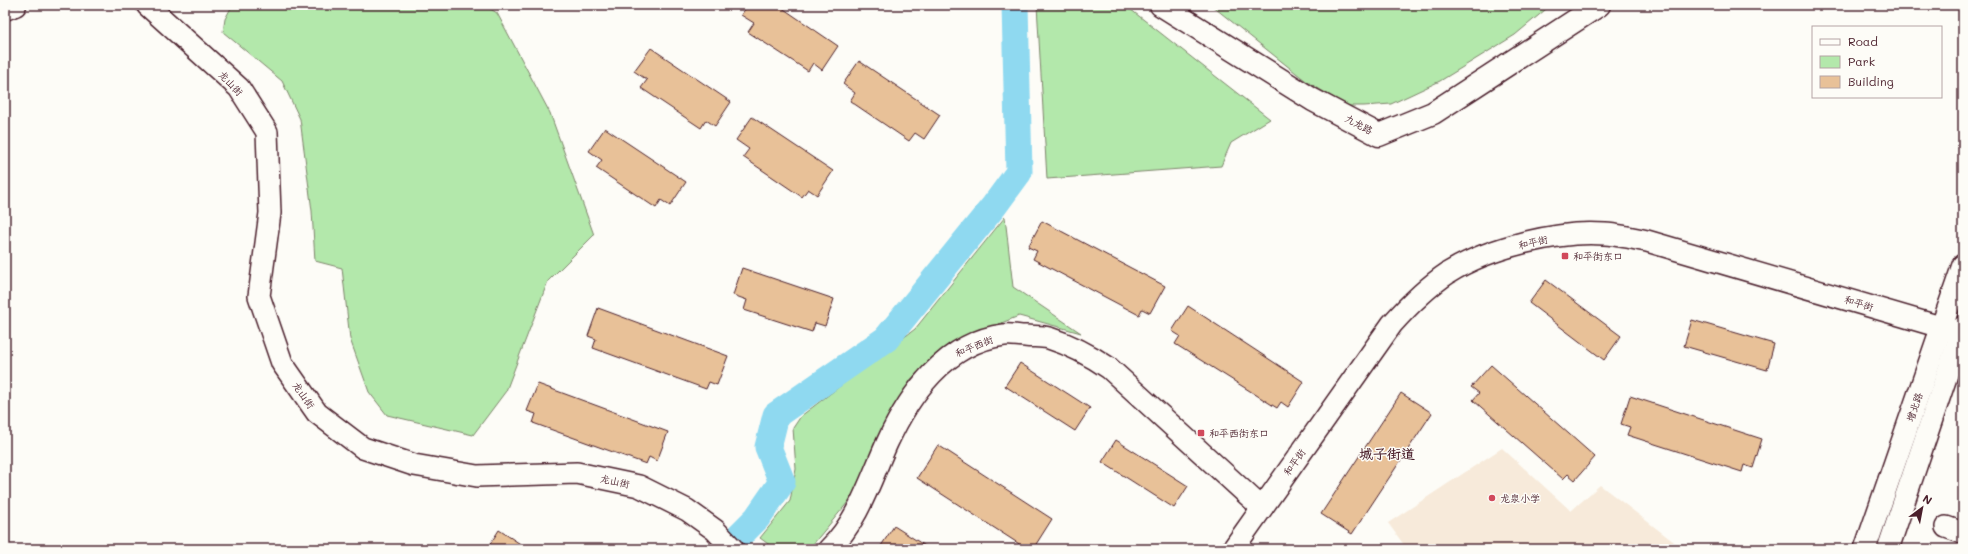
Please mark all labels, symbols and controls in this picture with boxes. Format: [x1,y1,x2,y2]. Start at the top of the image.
legend [1812,26,1942,98]
text: Road [1848,33,1878,49]
text: Park [1848,53,1875,69]
street label: 龙山街 [216,67,246,99]
text: Building [1848,73,1894,89]
street label: 九龙路 [1342,111,1376,137]
street label: 和平街 [1517,232,1549,252]
place label: 和平街东口 [1573,249,1623,263]
marker: 和平街东口 [1560,251,1570,261]
street label: 和平街 [1843,292,1875,314]
street label: 和平西街 [953,332,995,360]
street label: 龙山街 [290,379,318,411]
street label: 增北路 [1902,391,1926,423]
place label: 和平西街东口 [1209,426,1269,440]
marker: 和平西街东口 [1196,428,1206,438]
district label: 城子街道 [1359,444,1415,463]
street label: 和平街 [1280,446,1308,478]
street label: 龙山街 [599,471,631,491]
north arrow [1902,488,1942,528]
place label: 龙泉小学 [1500,491,1540,505]
text: N [1920,491,1935,508]
marker: 龙泉小学 [1487,493,1497,503]

